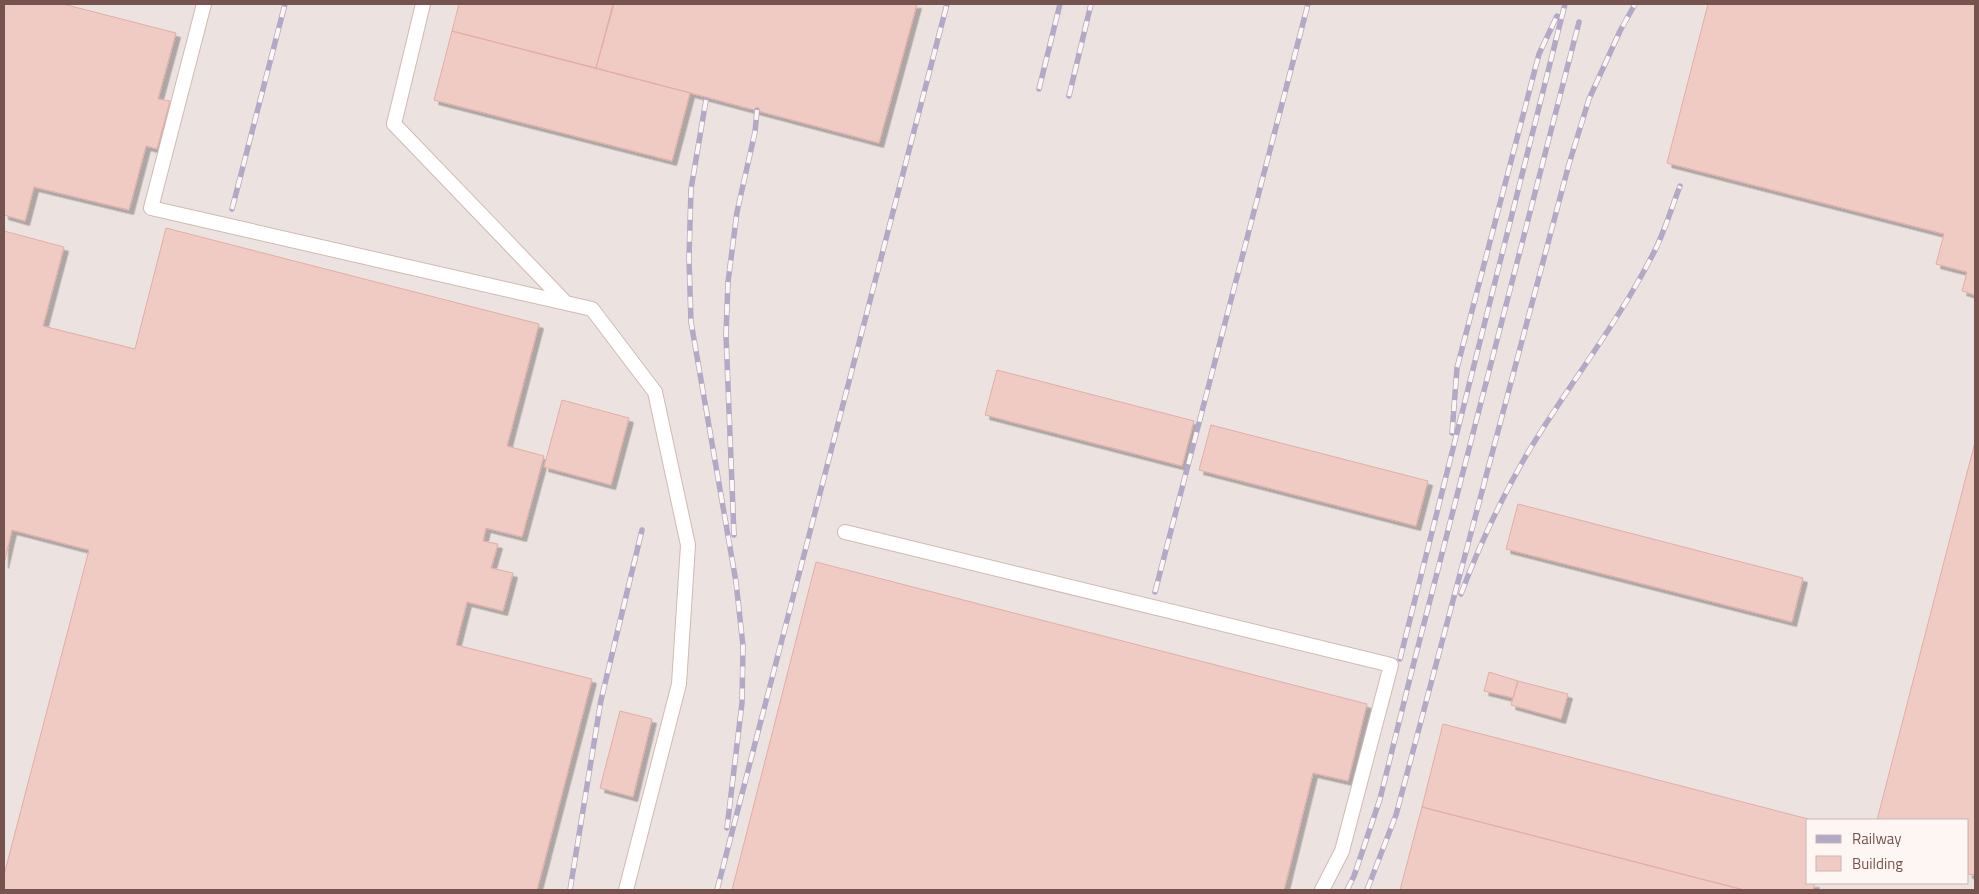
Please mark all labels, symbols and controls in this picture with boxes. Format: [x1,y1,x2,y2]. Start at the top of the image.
legend [1806,819,1969,884]
text: Railway [1852,827,1902,850]
text: Building [1852,852,1903,875]

